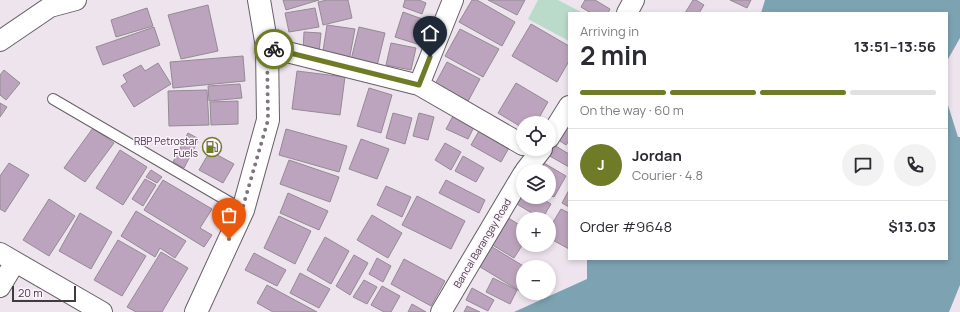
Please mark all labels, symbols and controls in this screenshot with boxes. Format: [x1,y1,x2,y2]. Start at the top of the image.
pin [413,16,447,57]
icon: home [419,22,441,44]
text: Arriving in [580,22,639,40]
courier [254,29,294,69]
text: 13:51–13:56 [854,36,936,57]
text: 2 min [580,37,648,73]
icon: bike [263,38,285,60]
text: On the way · 60 m [580,101,684,119]
map controls [516,116,556,300]
button: locate [516,116,556,156]
place label: RBP Petrostar Fuels [134,134,198,160]
fuel station icon: RBP Petrostar Fuels [201,136,223,158]
button: chat [842,144,884,186]
button: phone [894,144,936,186]
text: Jordan [632,145,682,166]
text: J [597,154,605,175]
button: layers [516,164,556,204]
text: Courier · 4.8 [632,166,703,184]
street label: Bancal Barangay Road [450,196,514,290]
pin [212,198,246,239]
icon: bag [218,204,240,226]
button: + [516,212,556,252]
text: Order #9648 [580,216,672,237]
text: $13.03 [888,216,936,237]
button: − [516,260,556,300]
scale bar [12,284,76,303]
text: 20 m [18,285,43,300]

